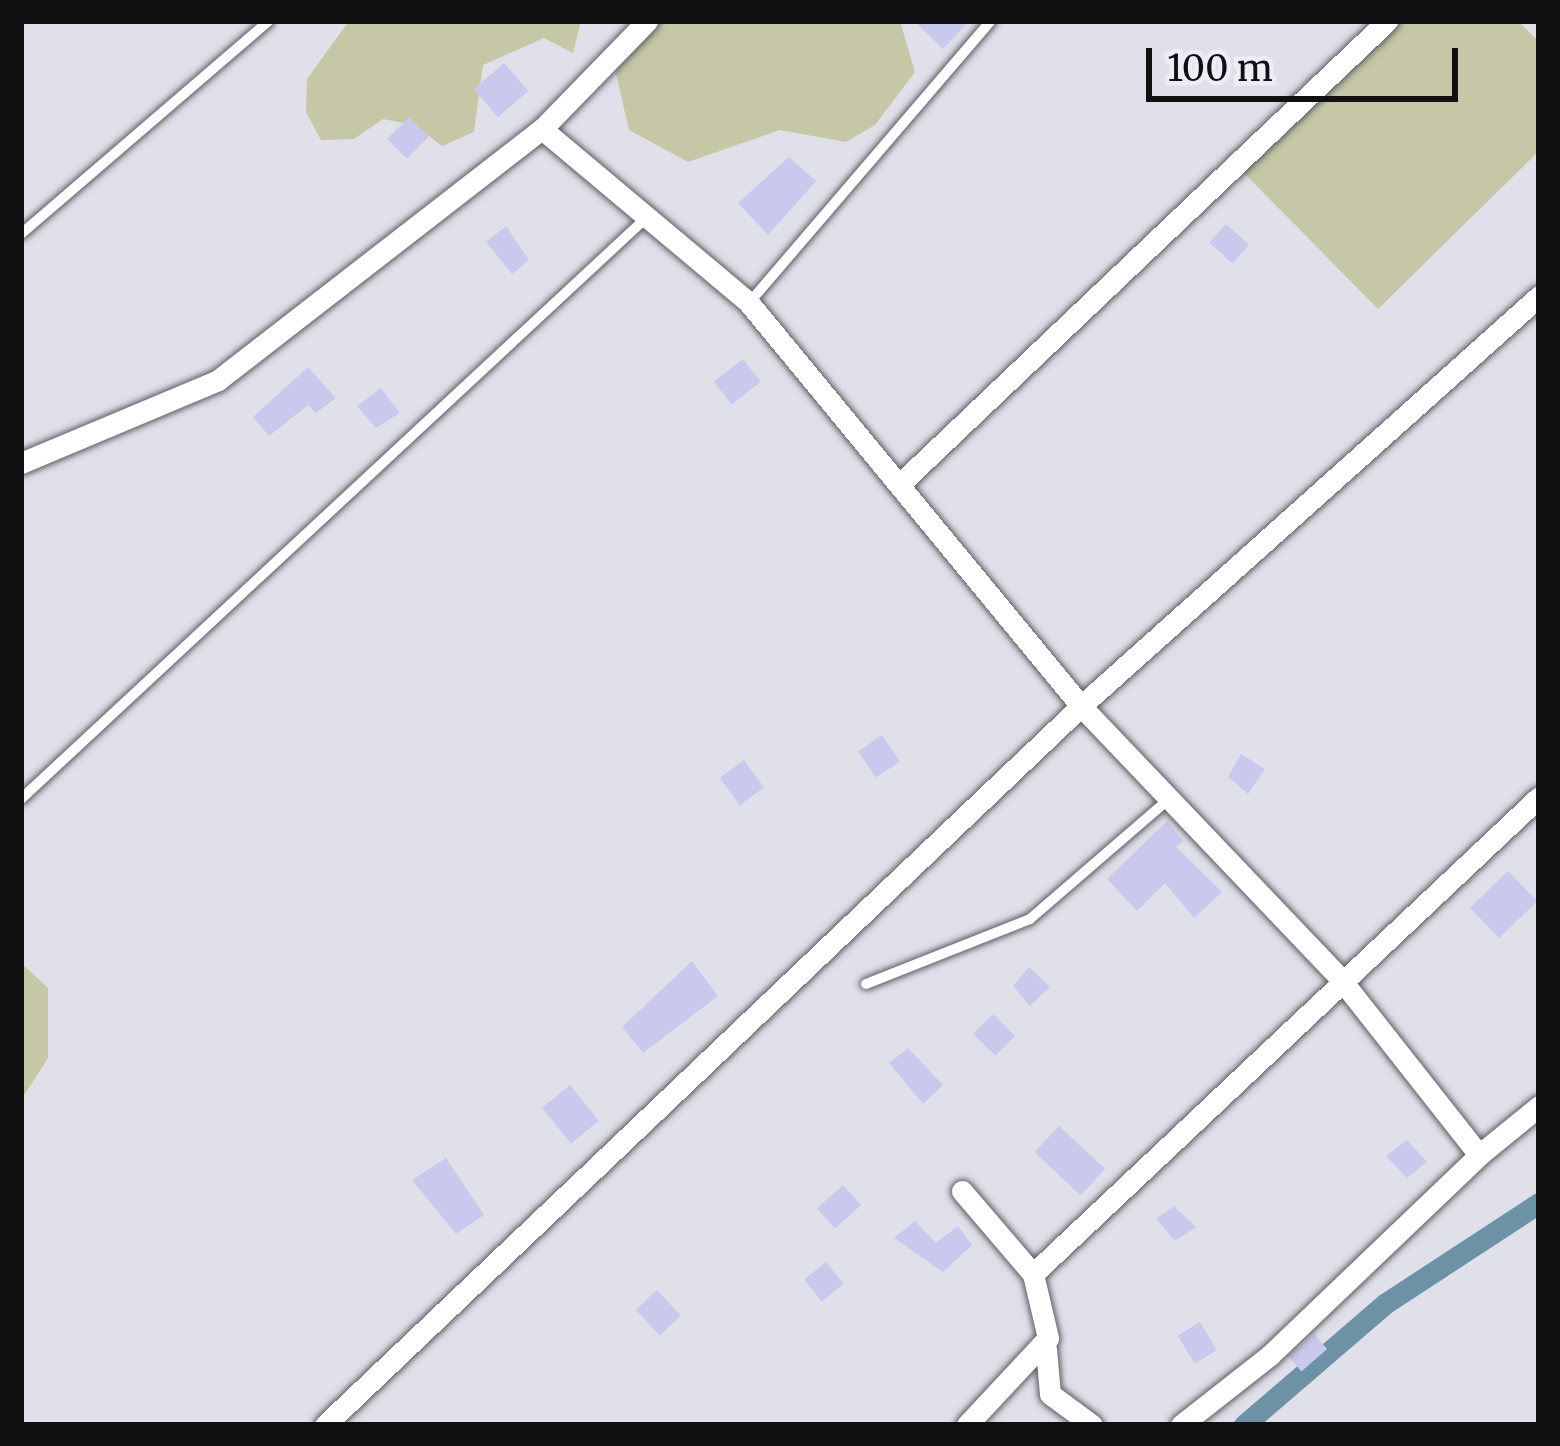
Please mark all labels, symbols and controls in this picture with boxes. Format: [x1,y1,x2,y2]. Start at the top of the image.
scale bar [1152,24,1464,98]
text: 100 m [1167,46,1273,91]

